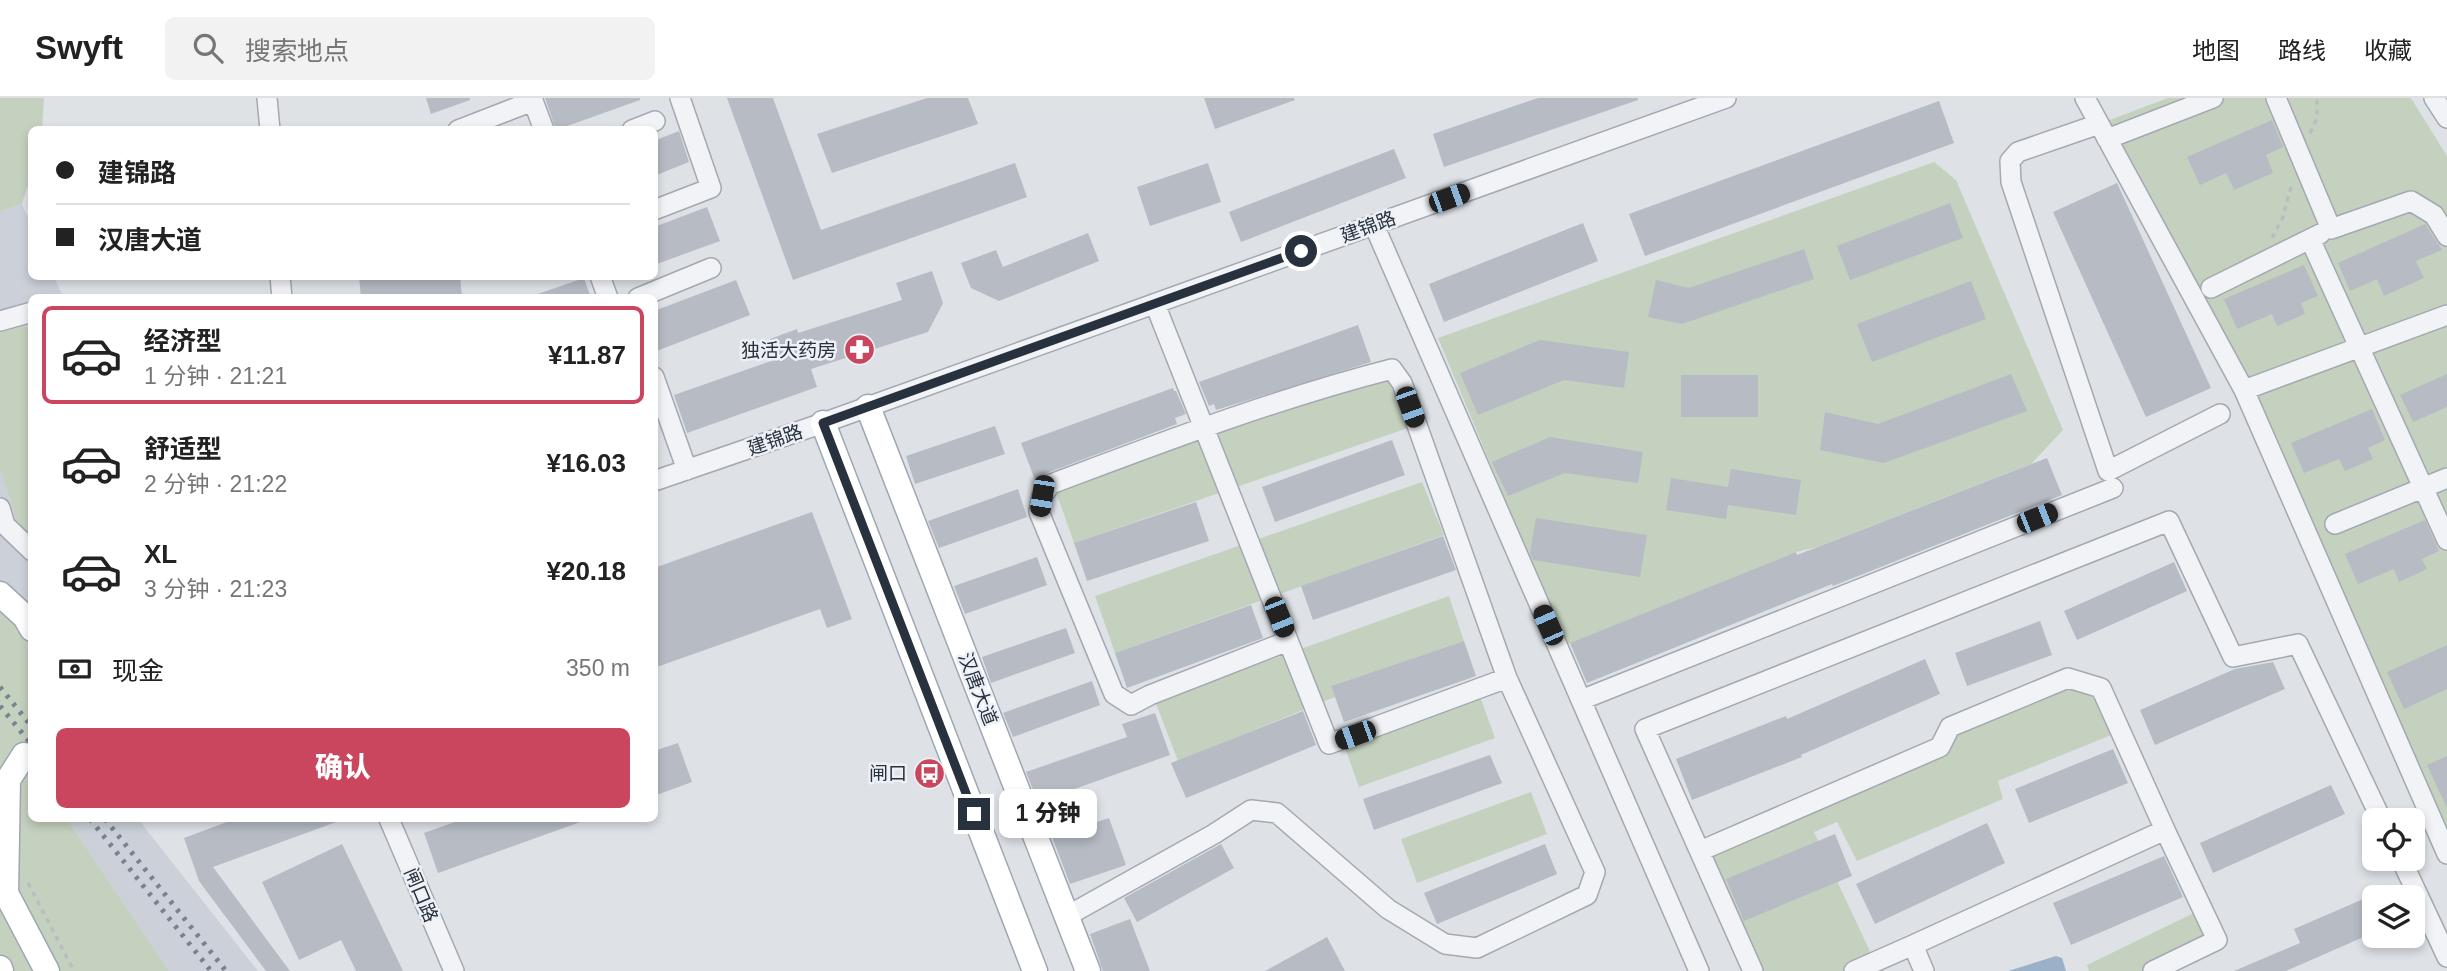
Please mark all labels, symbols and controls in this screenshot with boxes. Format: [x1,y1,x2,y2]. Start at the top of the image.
search box [165,17,655,80]
text: Swyft [35,29,123,66]
icon: search [189,29,227,67]
text: 搜索地点 [245,36,349,66]
text: 地图 [2192,37,2240,64]
text: 路线 [2278,37,2326,64]
text: 收藏 [2364,37,2412,64]
text: 建锦路 [98,158,176,188]
car [1426,181,1473,215]
street label: 建锦路 [1338,207,1398,247]
text: 汉唐大道 [98,225,202,255]
route start [1285,235,1317,267]
icon: car [60,324,123,387]
text: 经济型 [144,326,222,356]
pharmacy icon: 独活大药房 [842,333,876,367]
text: ¥11.87 [548,340,626,370]
place label: 独活大药房 [741,340,836,361]
text: 1 分钟 · 21:21 [144,363,287,389]
car [1393,384,1428,430]
street label: 建锦路 [745,421,805,459]
icon: car [60,432,123,495]
text: 舒适型 [144,434,222,464]
text: ¥16.03 [546,448,626,478]
text: 2 分钟 · 21:22 [144,471,287,497]
car [1029,474,1056,518]
car [2014,500,2061,536]
text: XL [144,539,177,569]
icon: car [60,540,123,603]
text: ¥20.18 [546,556,626,586]
text: 3 分钟 · 21:23 [144,576,287,602]
car [1262,594,1297,640]
car [1530,602,1567,648]
icon: cash [56,650,94,688]
street label: 汉唐大道 [955,650,1001,728]
text: 350 m [566,655,630,681]
text: 现金 [112,656,164,686]
car [1332,718,1379,752]
button: 确认 [56,728,630,808]
bus stop icon: 闸口 [913,756,947,790]
place label: 闸口 [869,763,907,784]
callout: 1 分钟 [998,790,1096,838]
route end [958,798,990,830]
text: 1 分钟 [1015,800,1081,826]
map controls [2362,808,2425,948]
button: locate [2362,808,2425,871]
street label: 闸口路 [400,865,442,925]
button: layers [2362,885,2425,948]

